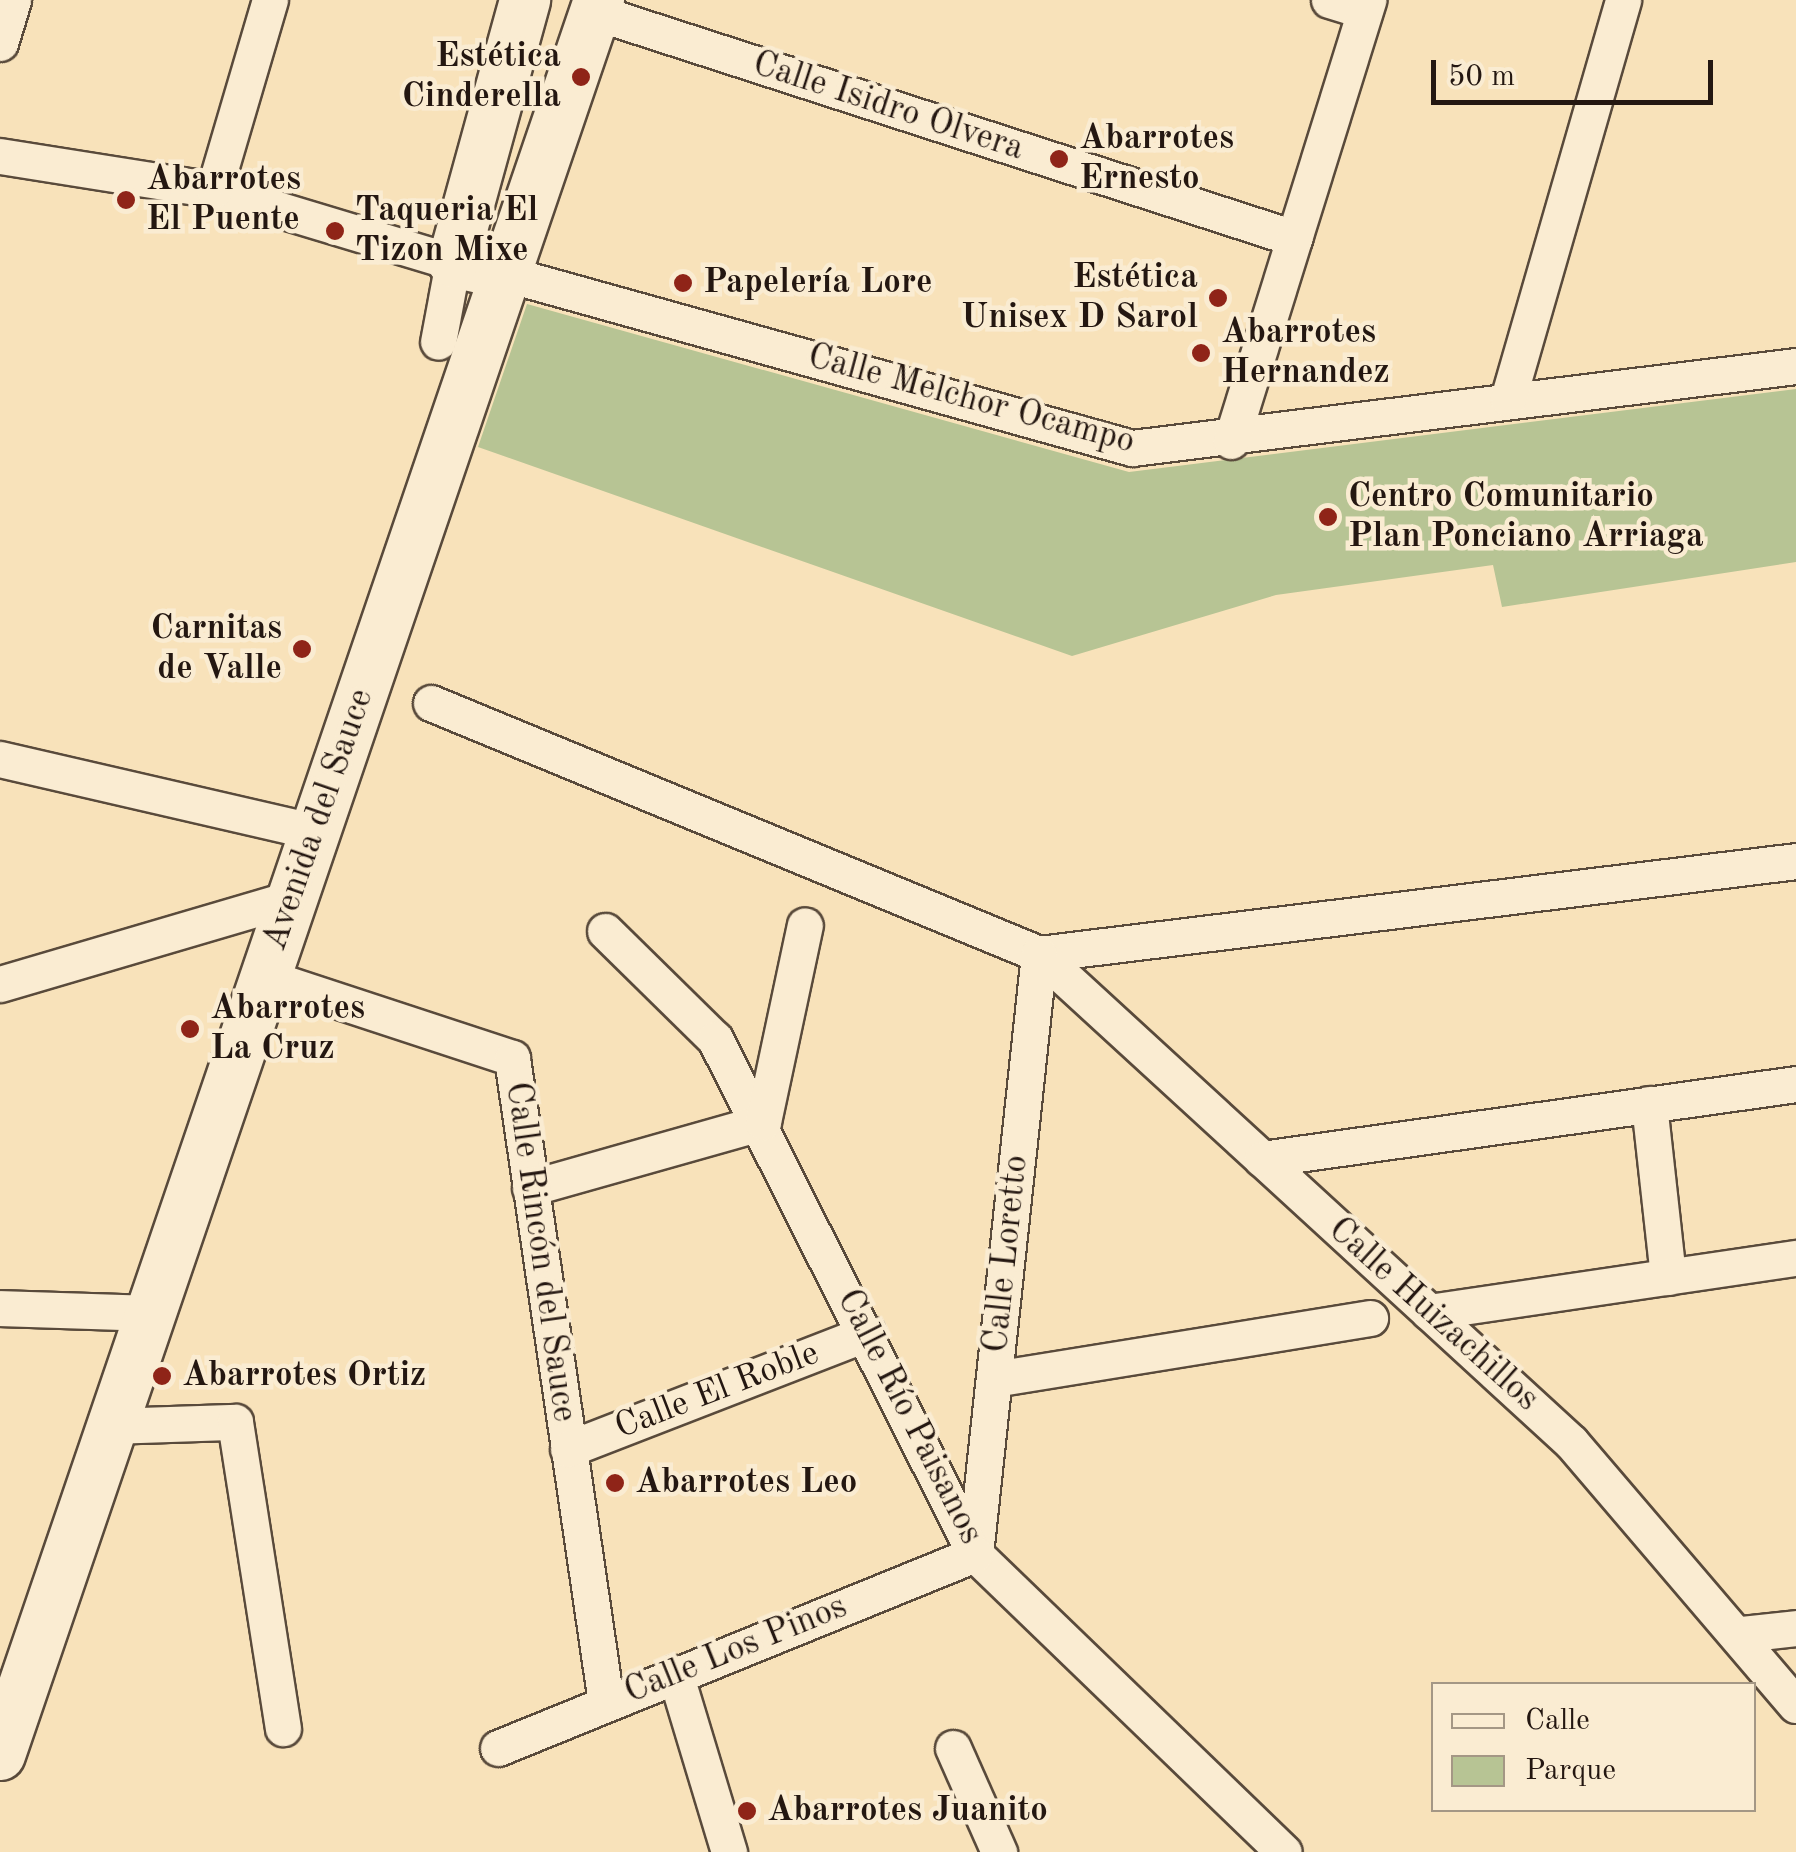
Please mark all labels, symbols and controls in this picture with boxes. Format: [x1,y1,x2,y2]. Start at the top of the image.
place label: Estética Cinderella [402,36,561,118]
scale bar [1436,40,1718,102]
street label: Calle Isidro Olvera [747,43,1029,171]
text: 50 m [1448,62,1515,92]
marker: Estética Cinderella [570,66,592,88]
place label: Abarrotes Ernesto [1079,118,1234,200]
marker: Abarrotes Ernesto [1048,148,1070,170]
place label: Abarrotes El Puente [146,159,301,241]
marker: Abarrotes El Puente [115,189,137,211]
place label: Taqueria El Tizon Mixe [355,190,538,272]
marker: Taqueria El Tizon Mixe [324,220,346,242]
place label: Estética Unisex D Sarol [960,257,1198,339]
place label: Papelería Lore [703,262,933,304]
marker: Papelería Lore [672,272,694,294]
marker: Estética Unisex D Sarol [1207,287,1229,309]
place label: Abarrotes Hernandez [1221,312,1390,394]
street label: Calle Melchor Ocampo [803,336,1139,464]
marker: Abarrotes Hernandez [1190,342,1212,364]
place label: Centro Comunitario Plan Ponciano Arriaga [1348,476,1704,558]
marker: Centro Comunitario Plan Ponciano Arriaga [1317,506,1339,528]
place label: Carnitas de Valle [151,608,282,690]
marker: Carnitas de Valle [291,638,313,660]
street label: Avenida del Sauce [255,684,383,956]
place label: Abarrotes La Cruz [210,988,365,1070]
marker: Abarrotes La Cruz [179,1018,201,1040]
street label: Calle Rincón del Sauce [495,1079,585,1425]
street label: Calle Loretto [976,1153,1038,1355]
street label: Calle Huizachillos [1319,1209,1547,1421]
street label: Calle Río Paisanos [827,1283,991,1551]
street label: Calle El Roble [609,1333,825,1449]
place label: Abarrotes Ortiz [182,1355,426,1397]
marker: Abarrotes Ortiz [151,1365,173,1387]
place label: Abarrotes Leo [635,1462,857,1504]
marker: Abarrotes Leo [604,1472,626,1494]
street label: Calle Los Pinos [619,1586,853,1714]
legend [1431,1682,1756,1812]
text: Calle [1525,1706,1590,1736]
text: Parque [1525,1756,1616,1786]
place label: Abarrotes Juanito [767,1790,1048,1832]
marker: Abarrotes Juanito [736,1800,758,1822]

